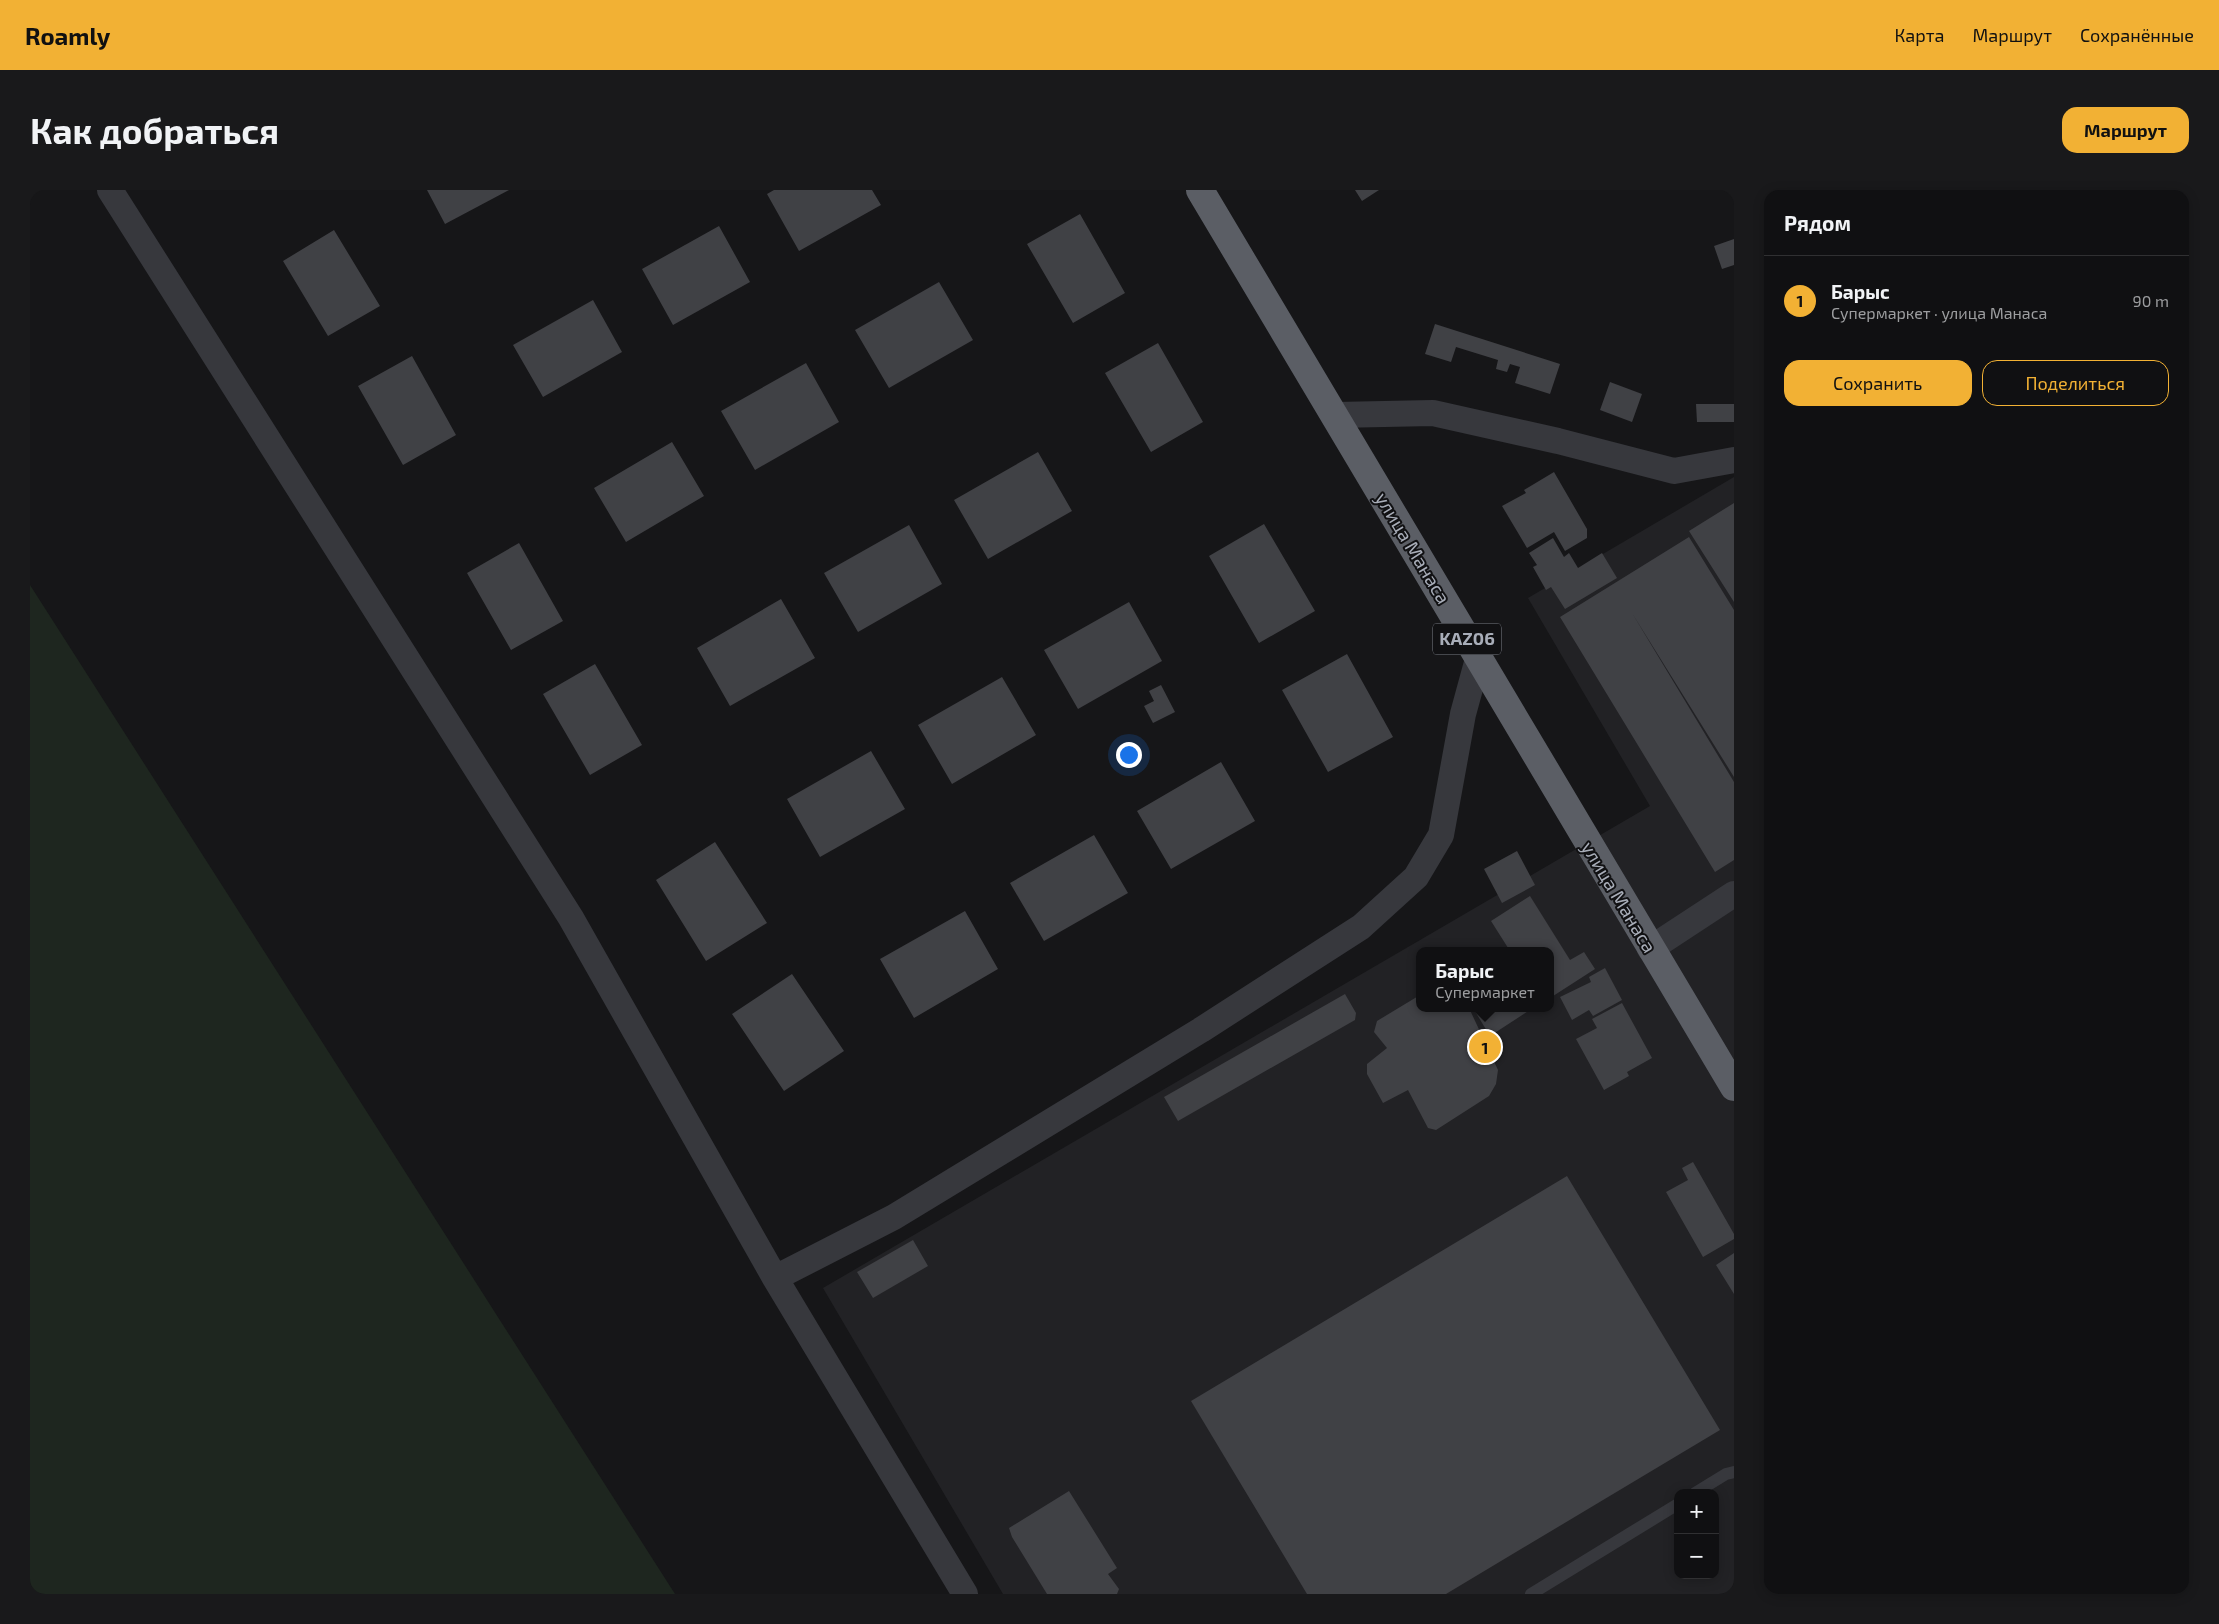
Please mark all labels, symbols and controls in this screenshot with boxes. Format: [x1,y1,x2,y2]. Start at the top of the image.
text: Roamly [25,21,110,50]
text: Карта [1894,24,1944,46]
text: Маршрут [1972,24,2052,46]
text: Сохранённые [2080,24,2194,46]
button: Маршрут [2062,107,2189,153]
text: Как добраться [30,109,279,151]
text: Рядом [1784,210,1851,235]
text: Барыс [1831,280,1890,303]
text: 1 [1797,291,1803,310]
text: 90 m [2133,291,2169,310]
text: Супермаркет · улица Манаса [1831,303,2047,322]
button: Сохранить [1784,360,1972,406]
button: Поделиться [1982,360,2169,406]
street label: улица Манаса [1370,488,1456,608]
road number: KAZ06 [1433,624,1501,654]
your location [1116,742,1142,768]
street label: улица Манаса [1576,837,1662,957]
popup [1416,947,1554,1012]
text: Барыс [1435,959,1494,982]
text: Супермаркет [1435,982,1535,1001]
pin: 1 [1469,1028,1501,1066]
map controls [1674,1489,1719,1579]
button: + [1674,1489,1719,1534]
button: − [1674,1534,1719,1579]

